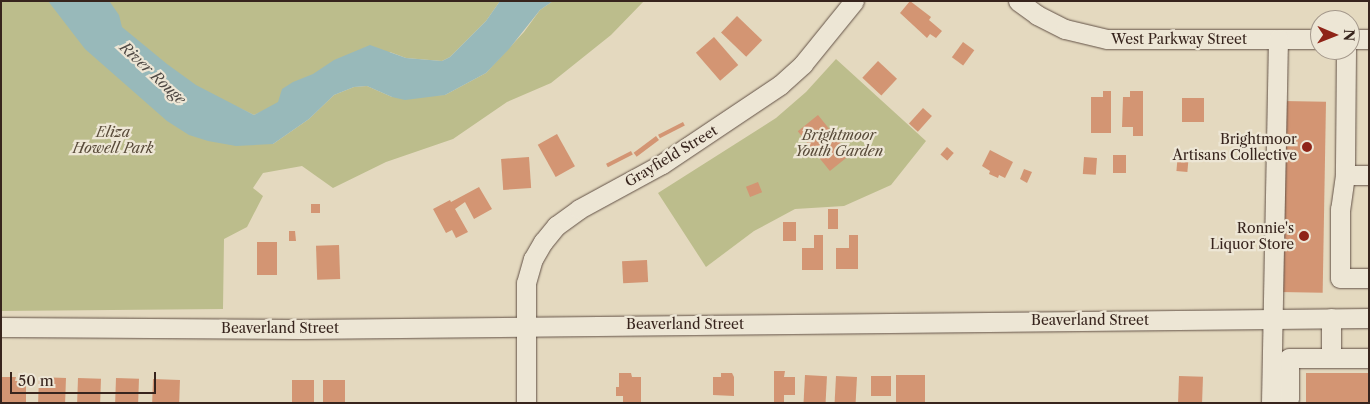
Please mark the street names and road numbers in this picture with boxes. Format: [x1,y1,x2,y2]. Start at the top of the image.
street label: West Parkway Street [1111,31,1247,47]
street label: Grayfield Street [622,122,720,190]
street label: Beaverland Street [1031,312,1149,328]
street label: Beaverland Street [626,316,744,332]
street label: Beaverland Street [221,320,339,336]

